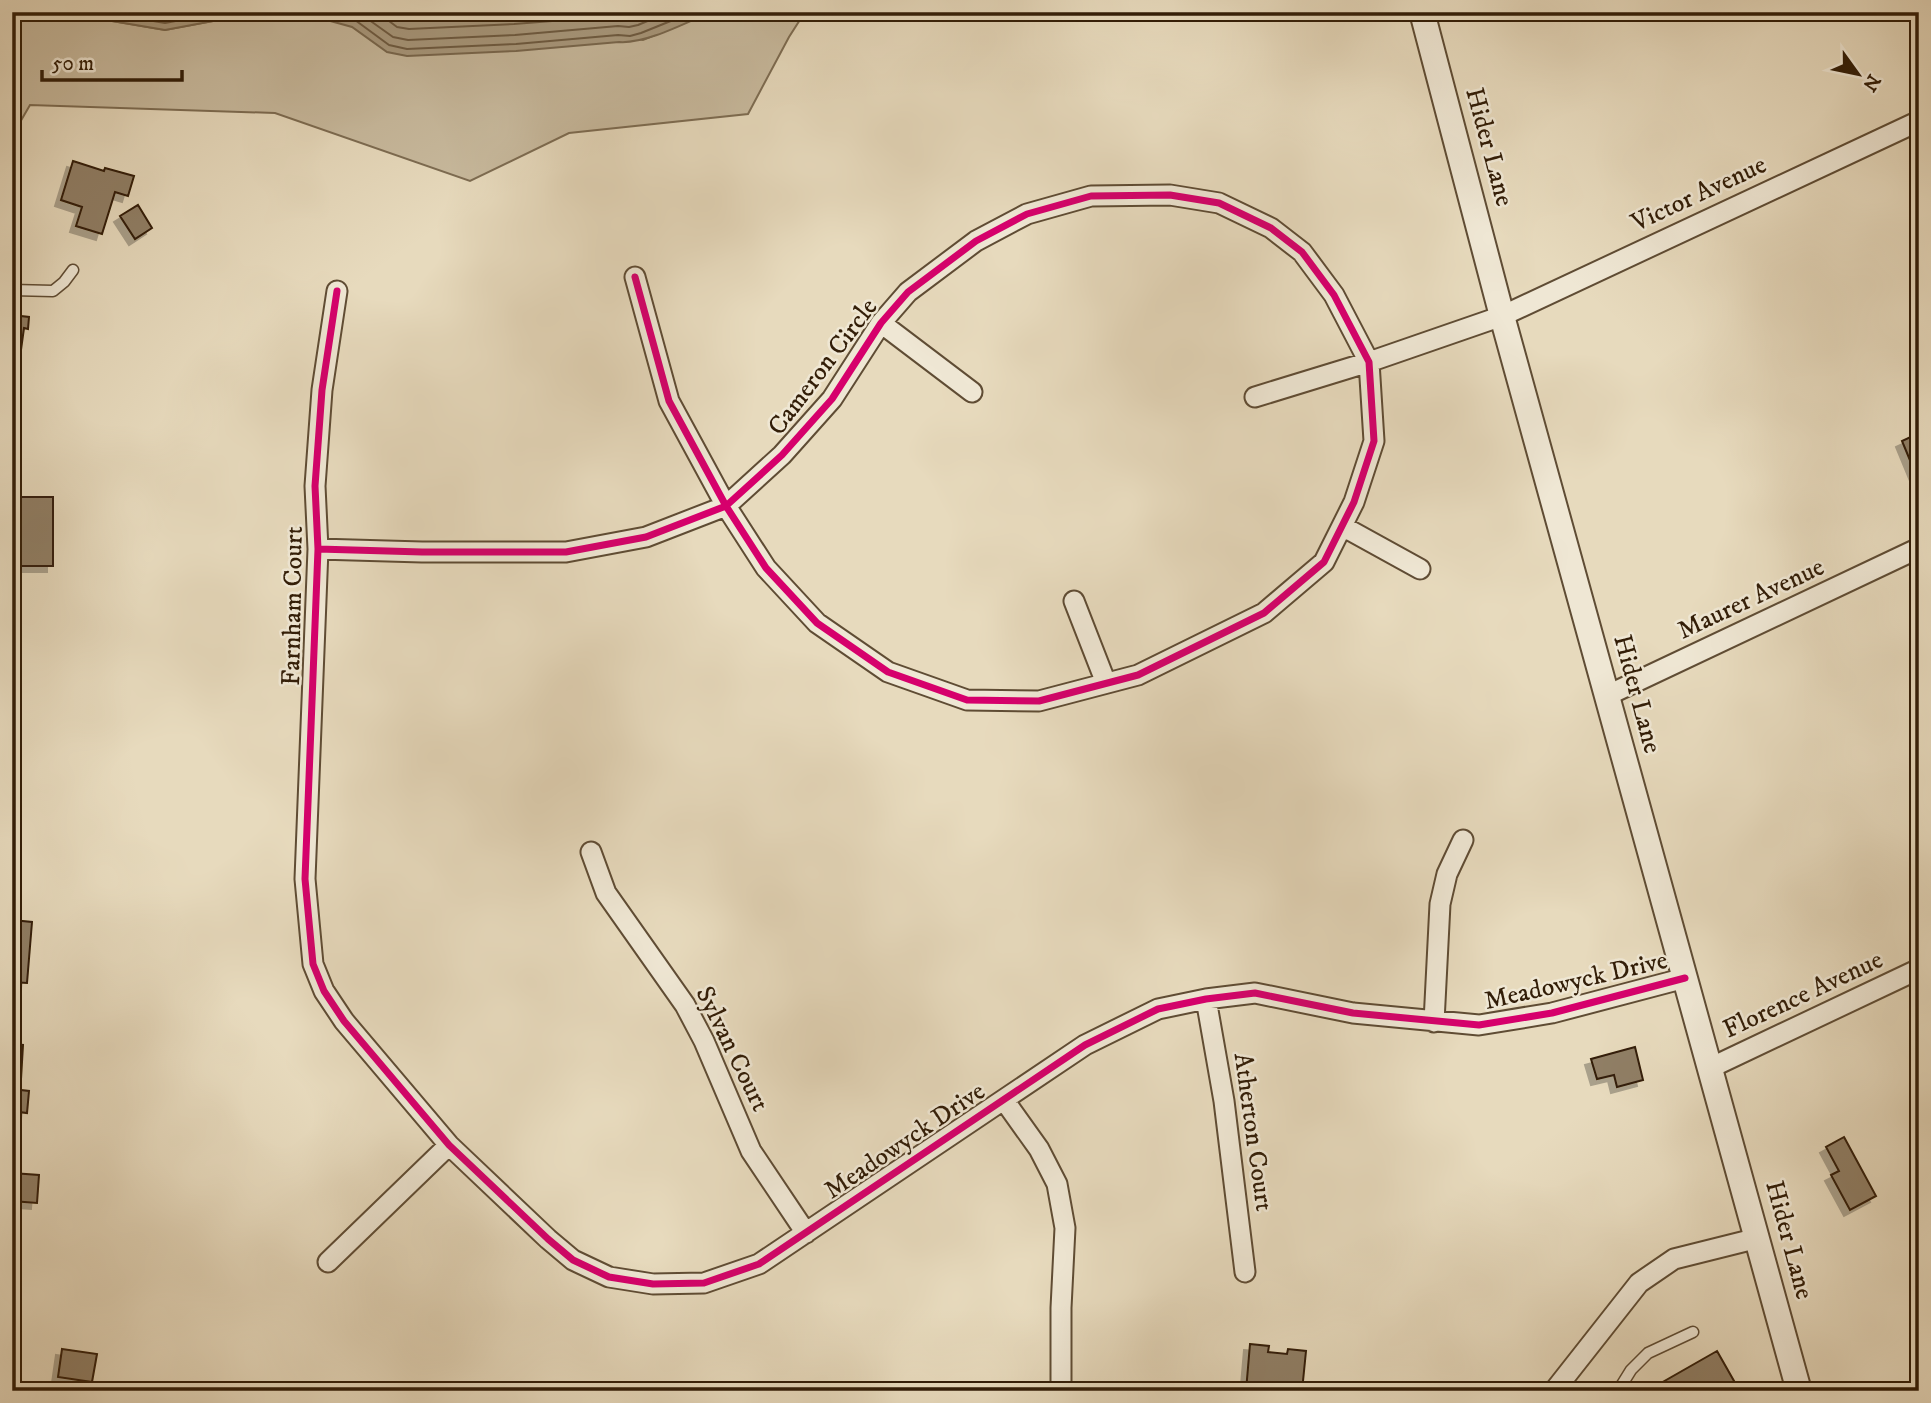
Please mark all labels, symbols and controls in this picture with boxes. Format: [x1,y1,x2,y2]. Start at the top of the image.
scale bar [42,38,182,82]
north arrow [1822,38,1892,108]
text: 50 m [52,51,94,77]
text: N [1857,70,1885,96]
street label: Hider Lane [1457,84,1521,210]
street label: Victor Avenue [1625,148,1772,240]
street label: Cameron Circle [761,292,885,442]
street label: Farnham Court [275,526,311,686]
street label: Maurer Avenue [1672,551,1830,647]
street label: Hider Lane [1605,631,1669,757]
street label: Meadowyck Drive [1481,944,1671,1018]
street label: Florence Avenue [1718,944,1888,1046]
street label: Sylvan Court [688,981,776,1117]
street label: Atherton Court [1226,1051,1280,1213]
street label: Meadowyck Drive [818,1075,992,1207]
street label: Hider Lane [1757,1177,1821,1303]

